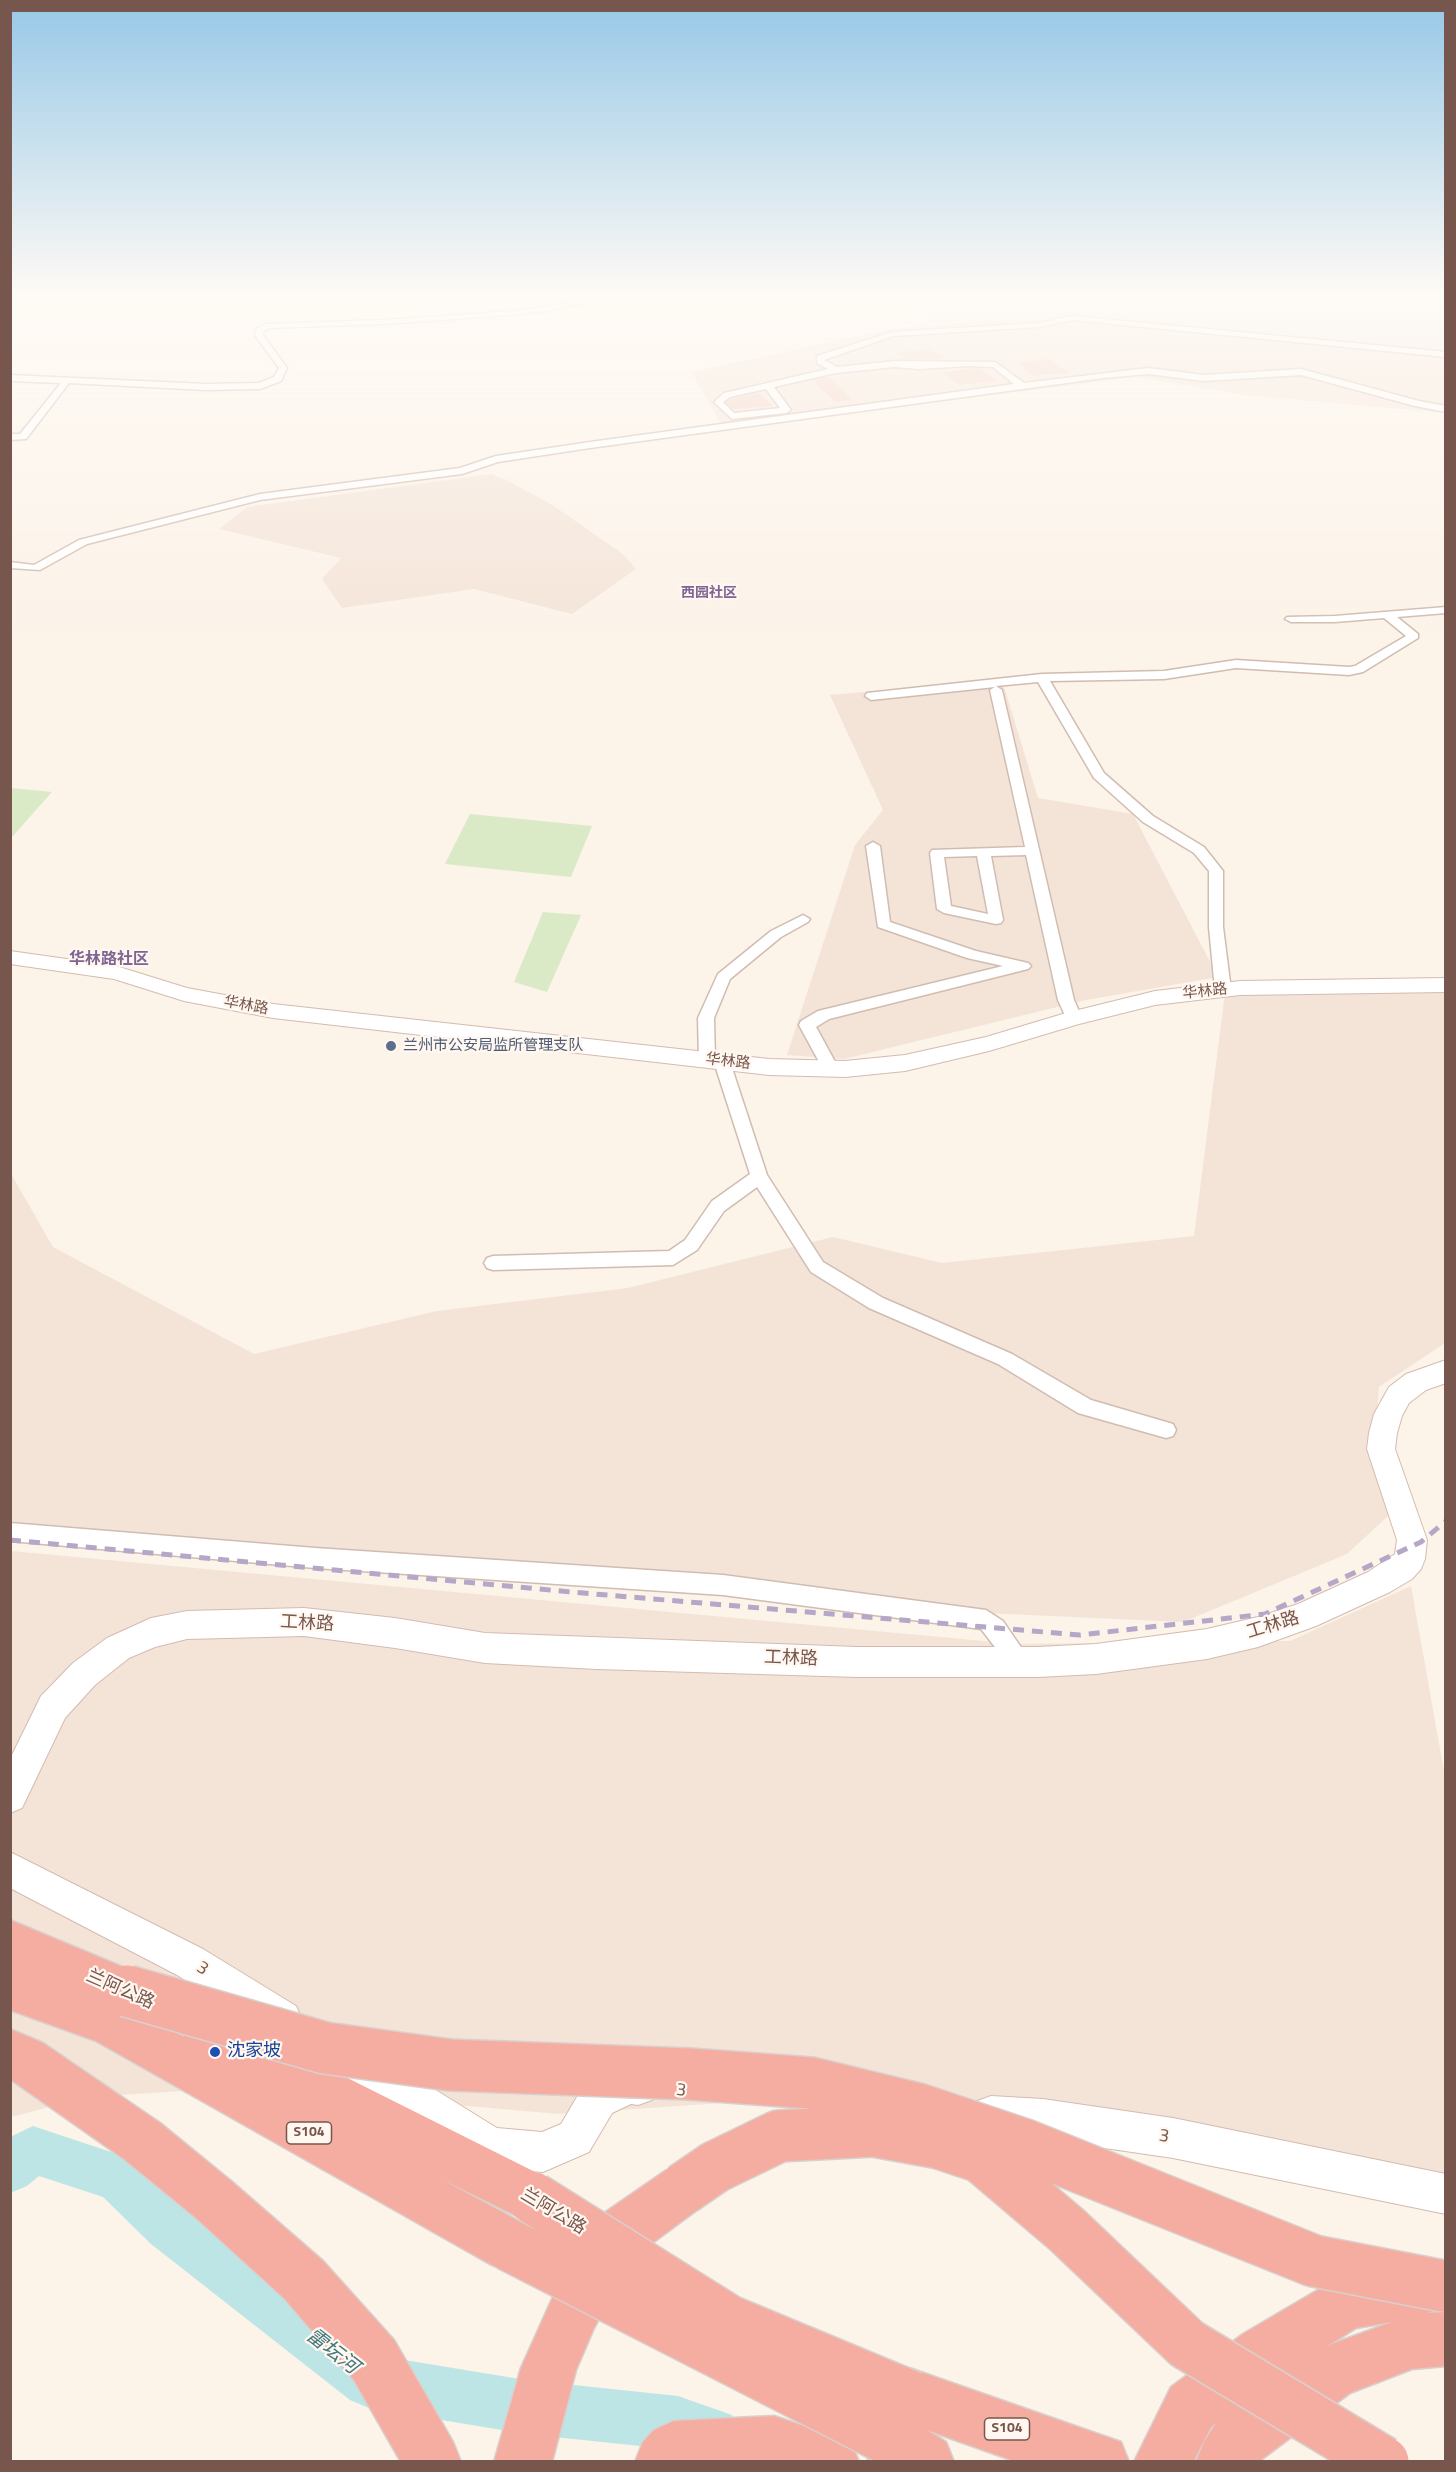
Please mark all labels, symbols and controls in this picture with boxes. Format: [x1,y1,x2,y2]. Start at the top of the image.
district label: 西园社区 [681,586,737,602]
district label: 华林路社区 [69,950,149,970]
street label: 华林路 [1182,981,1228,1003]
street label: 华林路 [222,993,270,1019]
place label: 兰州市公安局监所管理支队 [403,1037,583,1055]
marker: 兰州市公安局监所管理支队 [384,1039,398,1053]
street label: 华林路 [705,1051,751,1073]
street label: 工林路 [1244,1608,1302,1644]
street label: 工林路 [279,1612,335,1636]
street label: 工林路 [764,1647,818,1671]
street label: 3 [192,1957,212,1981]
street label: 兰阿公路 [83,1965,157,2015]
place label: 沈家坡 [227,2041,281,2063]
marker: 沈家坡 [208,2045,222,2059]
street label: 3 [675,2080,687,2102]
road number: S104 [286,2122,332,2144]
street label: 3 [1157,2126,1171,2148]
street label: 兰阿公路 [517,2184,589,2240]
water label: 雷坛河 [301,2324,363,2380]
road number: S104 [984,2418,1030,2440]

